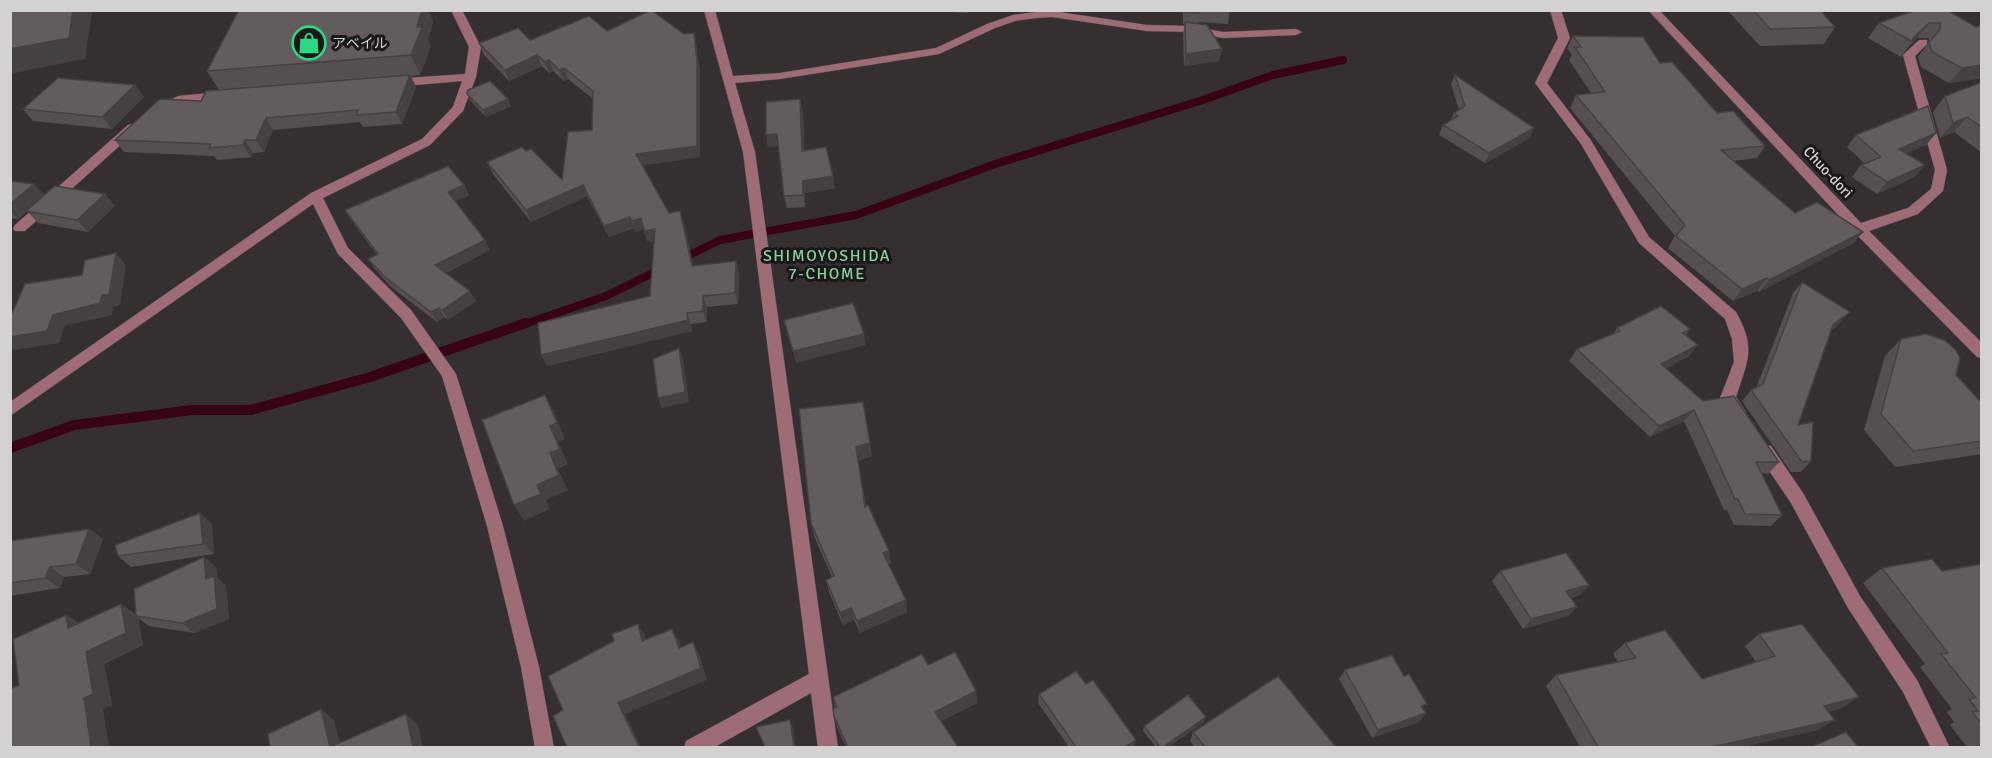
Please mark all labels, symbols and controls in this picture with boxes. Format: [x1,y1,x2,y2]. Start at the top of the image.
shop icon: アベイル [291,25,327,61]
place label: アベイル [332,35,388,52]
street label: Chuo-dori [1800,142,1856,202]
district label: SHIMOYOSHIDA 7-CHOME [763,246,891,284]

